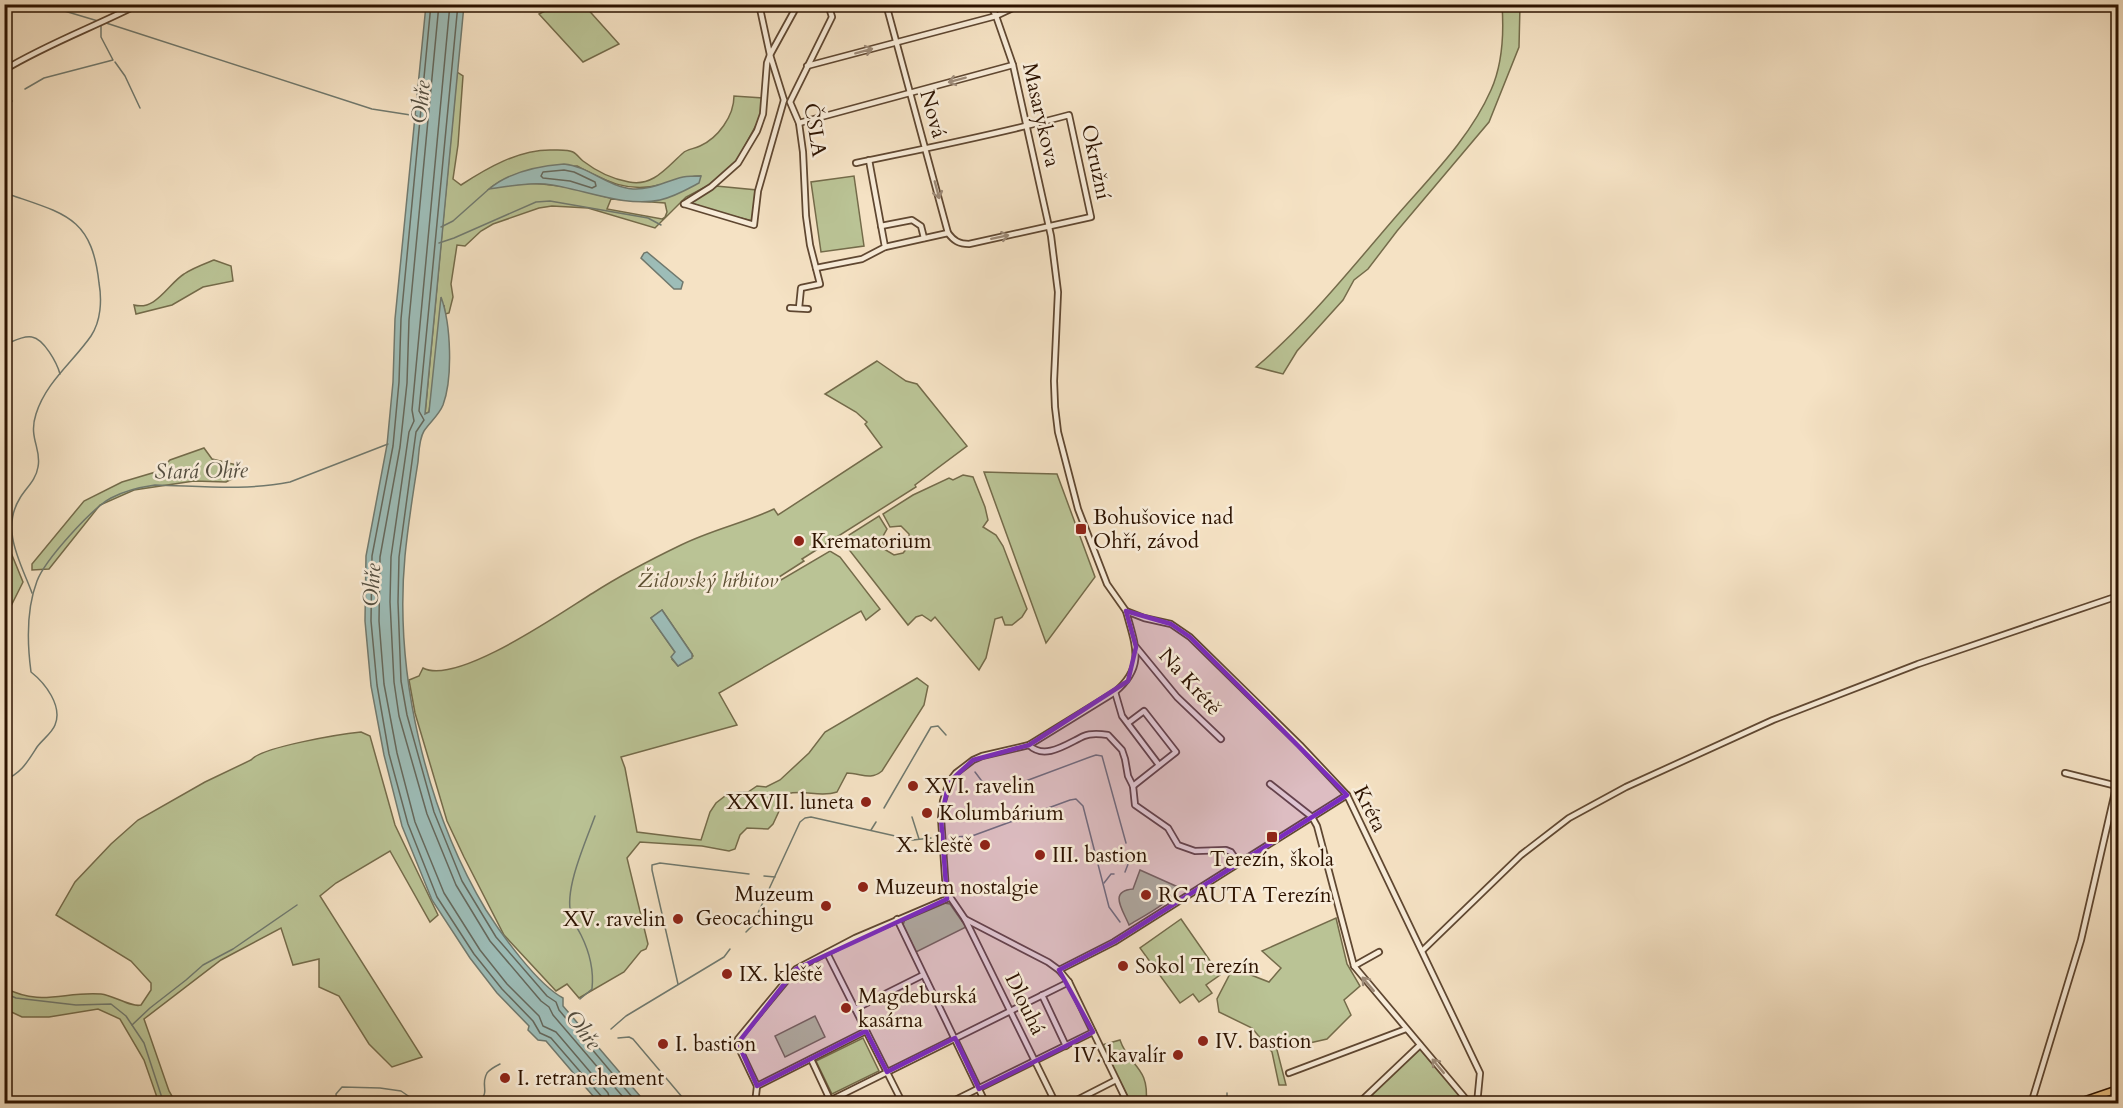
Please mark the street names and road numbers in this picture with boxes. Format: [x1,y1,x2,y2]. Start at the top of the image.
street label: Masarykova [1015,60,1067,170]
street label: Nová [912,86,954,142]
street label: ČSLA [796,101,835,159]
street label: Okružní [1074,122,1118,202]
street label: Na Krétě [1152,642,1228,722]
street label: Kréta [1346,781,1394,837]
street label: Dlouhá [998,968,1052,1040]

